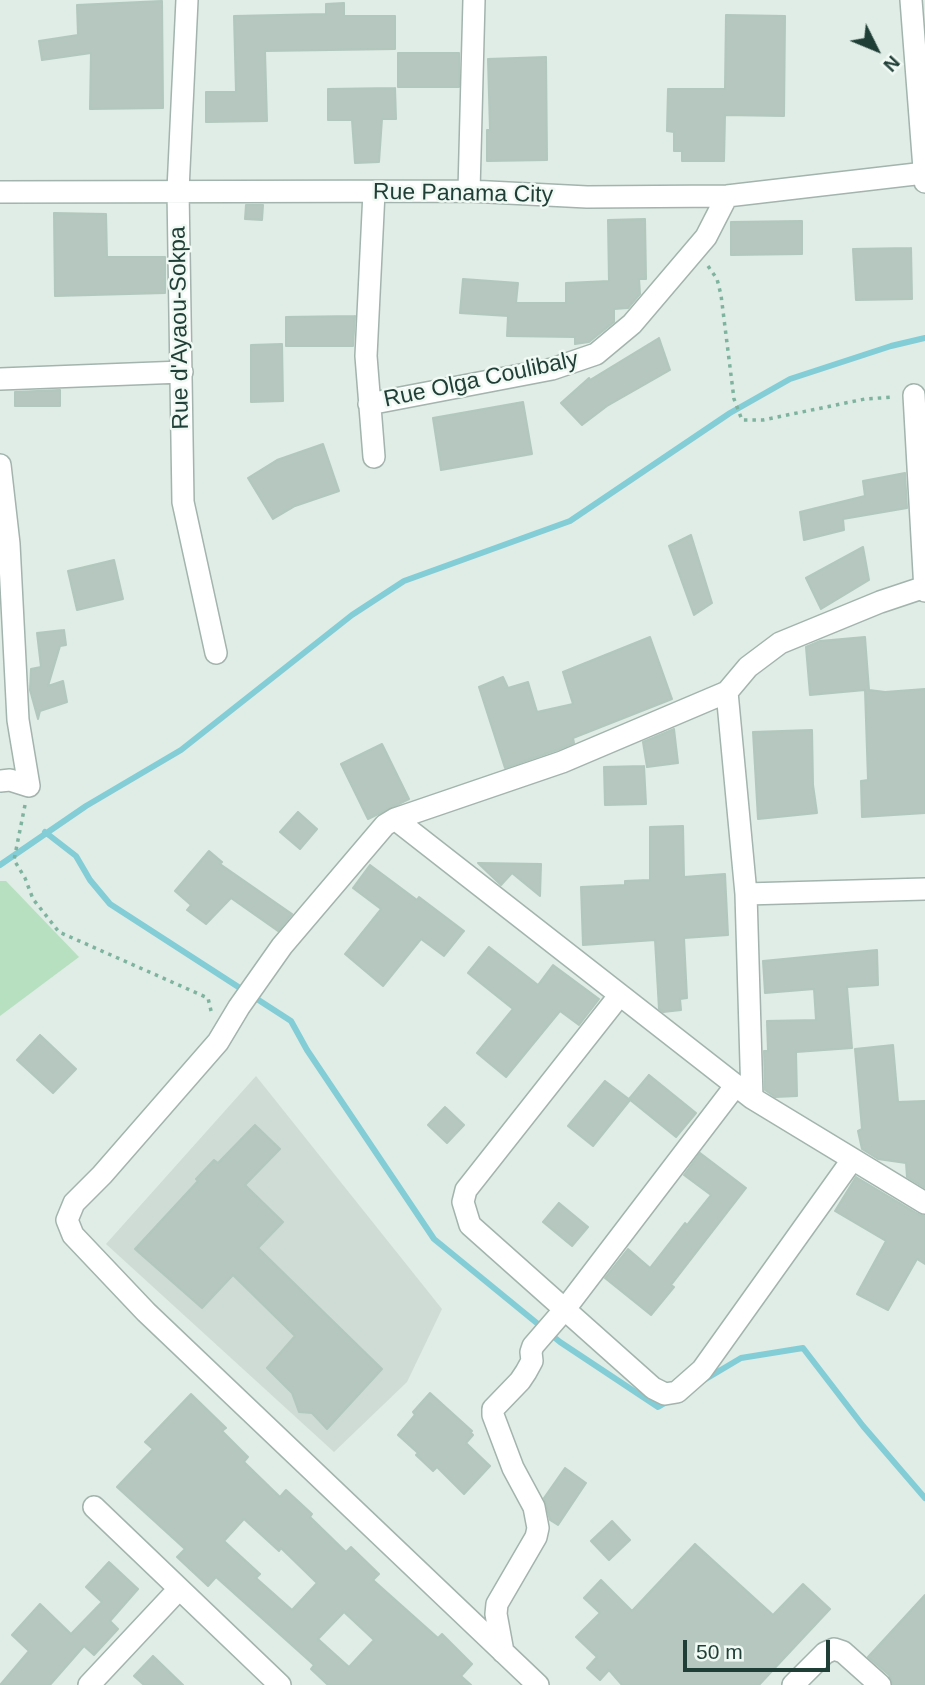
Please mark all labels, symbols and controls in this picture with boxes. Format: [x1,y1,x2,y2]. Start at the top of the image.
north arrow [841,14,911,84]
text: N [879,51,904,76]
street label: Rue Panama City [373,179,553,209]
street label: Rue d'Ayaou-Sokpa [164,226,196,430]
street label: Rue Olga Coulibaly [381,346,581,414]
scale bar [687,1626,834,1670]
text: 50 m [696,1640,743,1663]

